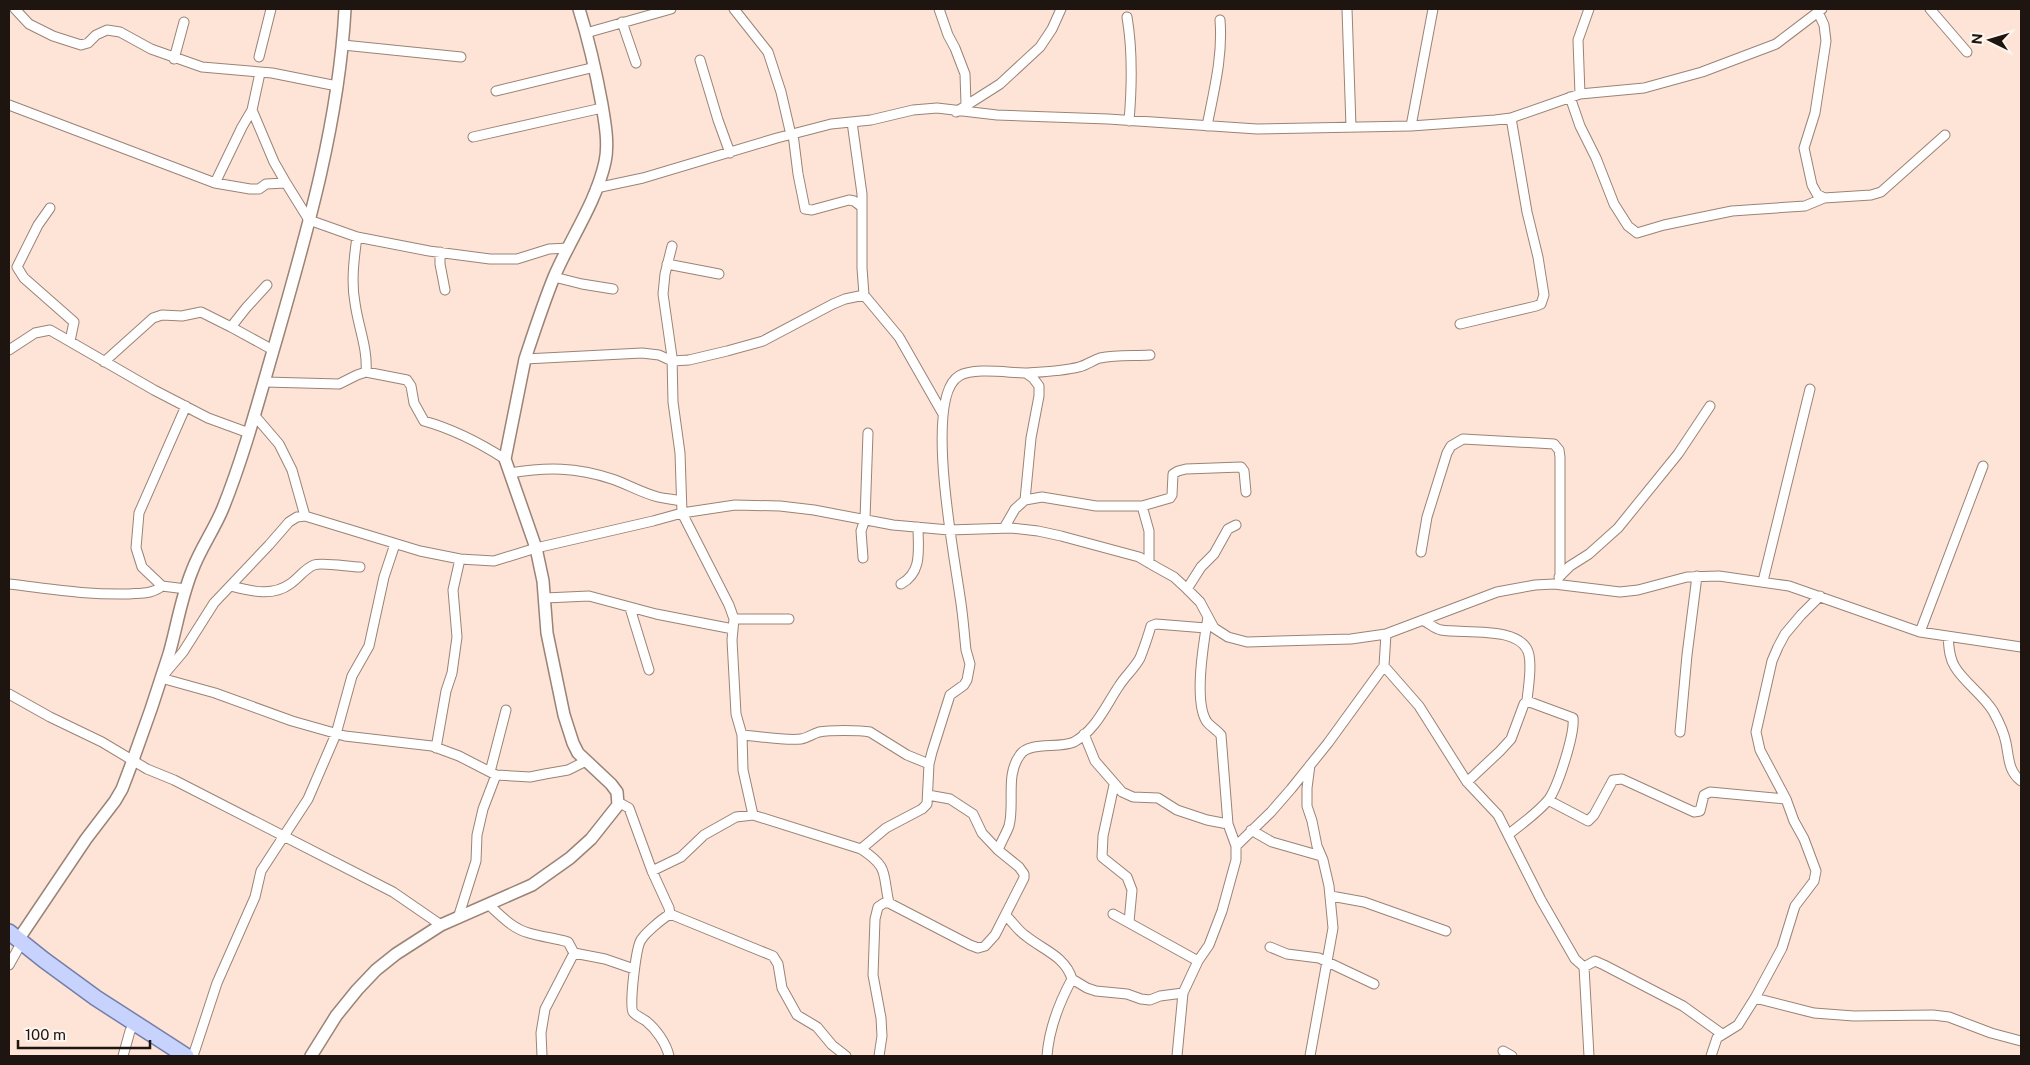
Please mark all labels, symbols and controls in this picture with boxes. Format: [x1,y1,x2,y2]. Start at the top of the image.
north arrow [1965,15,2015,65]
text: N [1969,33,1985,45]
scale bar [18,1018,150,1050]
text: 100 m [25,1026,66,1043]

